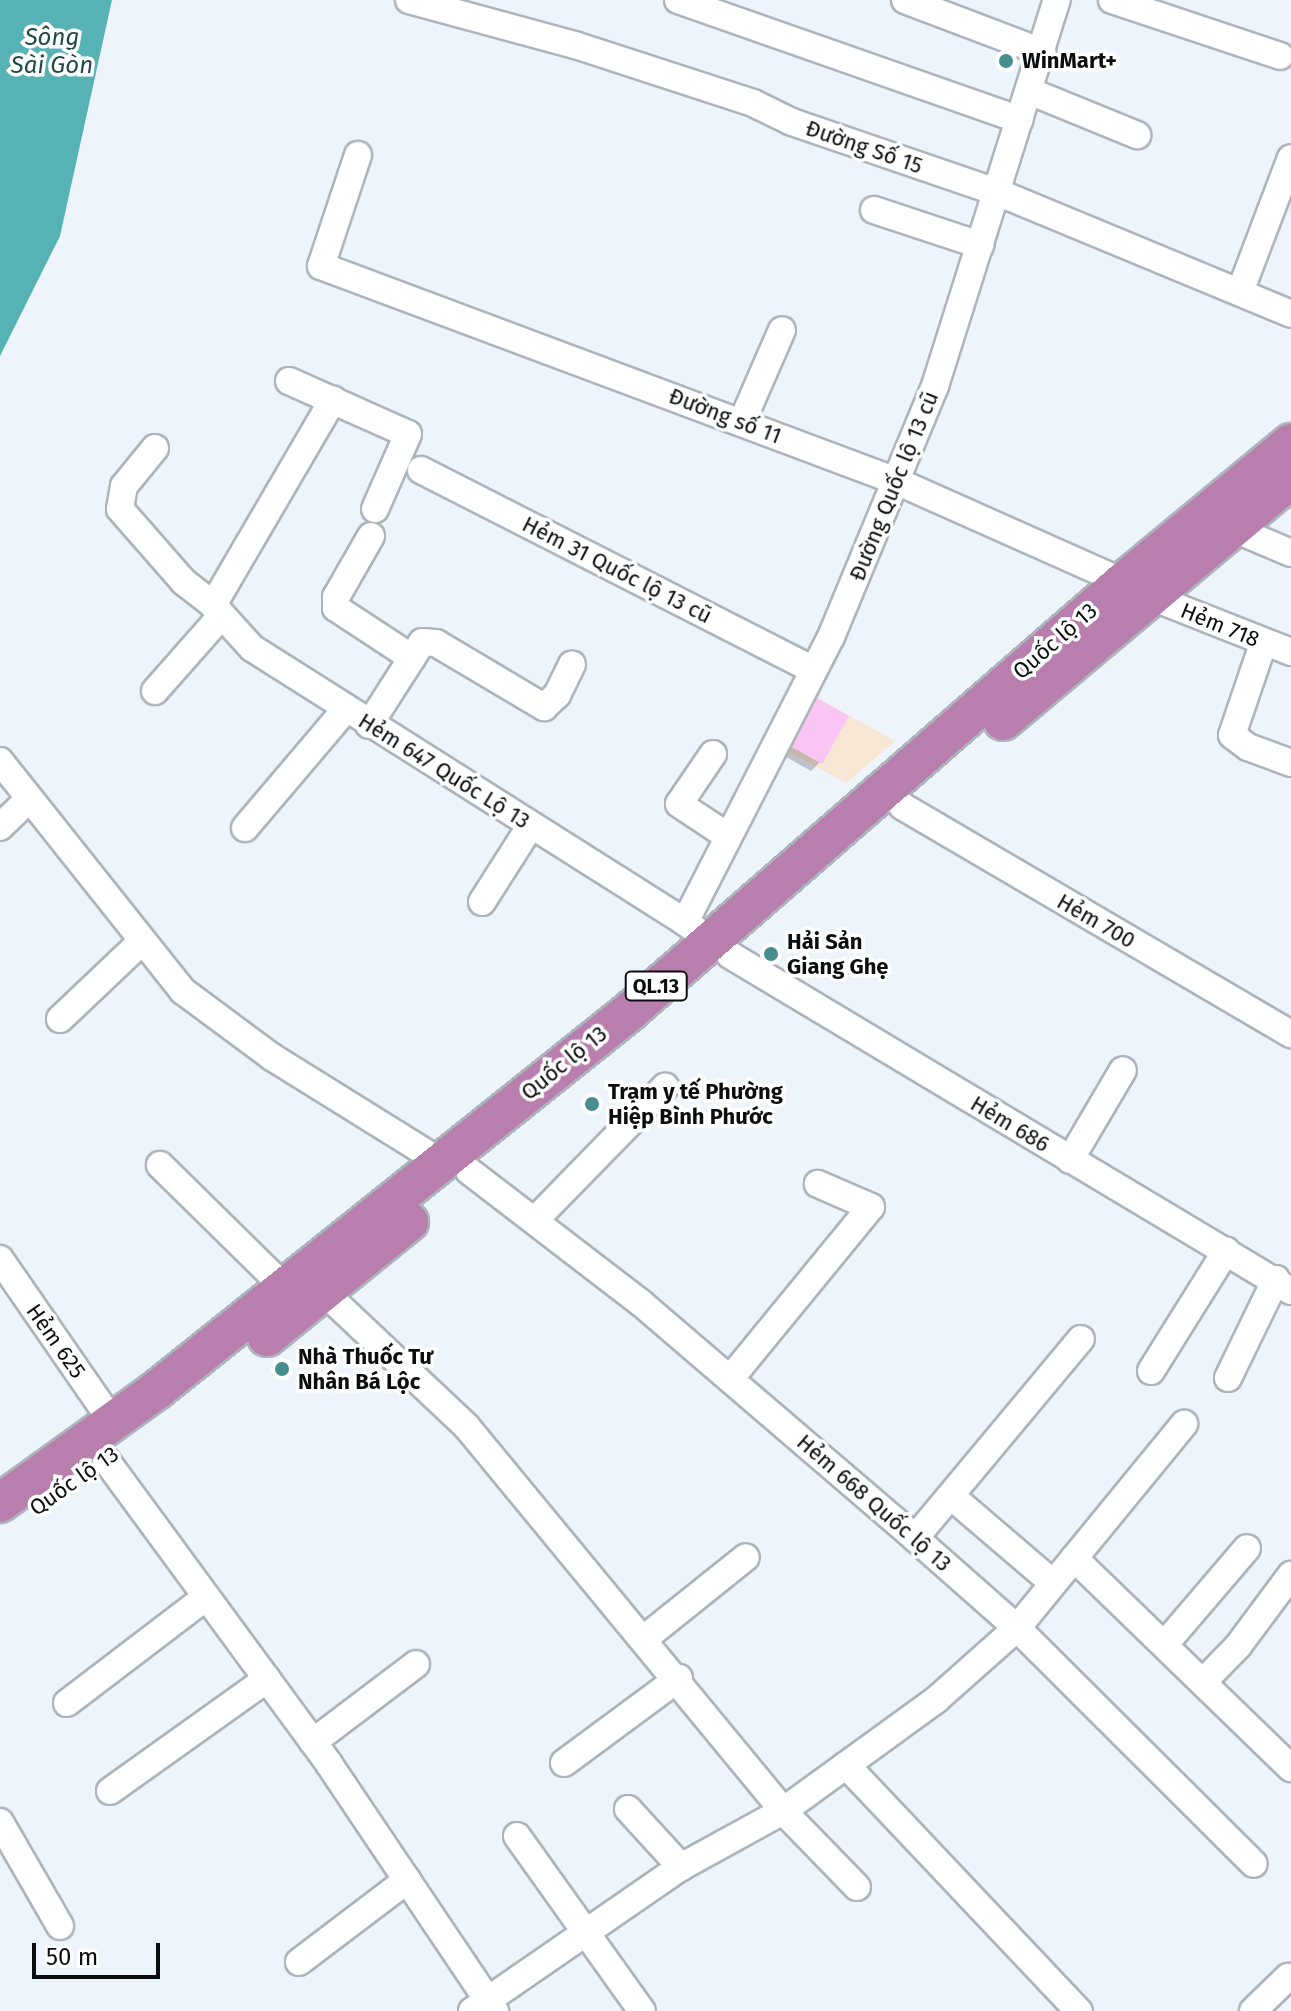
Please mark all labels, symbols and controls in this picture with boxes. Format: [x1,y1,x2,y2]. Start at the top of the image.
water label: Sông Sài Gòn [11,24,93,80]
place label: WinMart+ [1022,48,1117,74]
marker: WinMart+ [997,52,1015,70]
street label: Đường Số 15 [802,115,926,179]
street label: Đường số 11 [665,383,785,449]
street label: Đường Quốc lộ 13 cũ [844,387,944,585]
street label: Hẻm 31 Quốc lộ 13 cũ [518,511,716,629]
street label: Quốc lộ 13 [1008,597,1102,685]
street label: Hẻm 718 [1177,597,1263,653]
street label: Hẻm 647 Quốc Lộ 13 [354,708,534,834]
street label: Hẻm 700 [1052,888,1140,954]
place label: Hải Sản Giang Ghẹ [787,928,889,980]
marker: Hải Sản Giang Ghẹ [762,945,780,963]
road number: QL.13 [624,970,688,1002]
street label: Quốc lộ 13 [516,1020,612,1106]
place label: Trạm y tế Phường Hiệp Bình Phước [608,1078,783,1130]
street label: Hẻm 686 [966,1090,1054,1158]
marker: Trạm y tế Phường Hiệp Bình Phước [583,1095,601,1113]
street label: Hẻm 625 [21,1299,91,1383]
place label: Nhà Thuốc Tư Nhân Bá Lộc [298,1343,433,1394]
marker: Nhà Thuốc Tư Nhân Bá Lộc [273,1360,291,1378]
street label: Hẻm 668 Quốc lộ 13 [791,1429,957,1577]
street label: Quốc lộ 13 [24,1441,124,1521]
scale bar [36,1927,164,1977]
text: 50 m [46,1943,98,1971]

